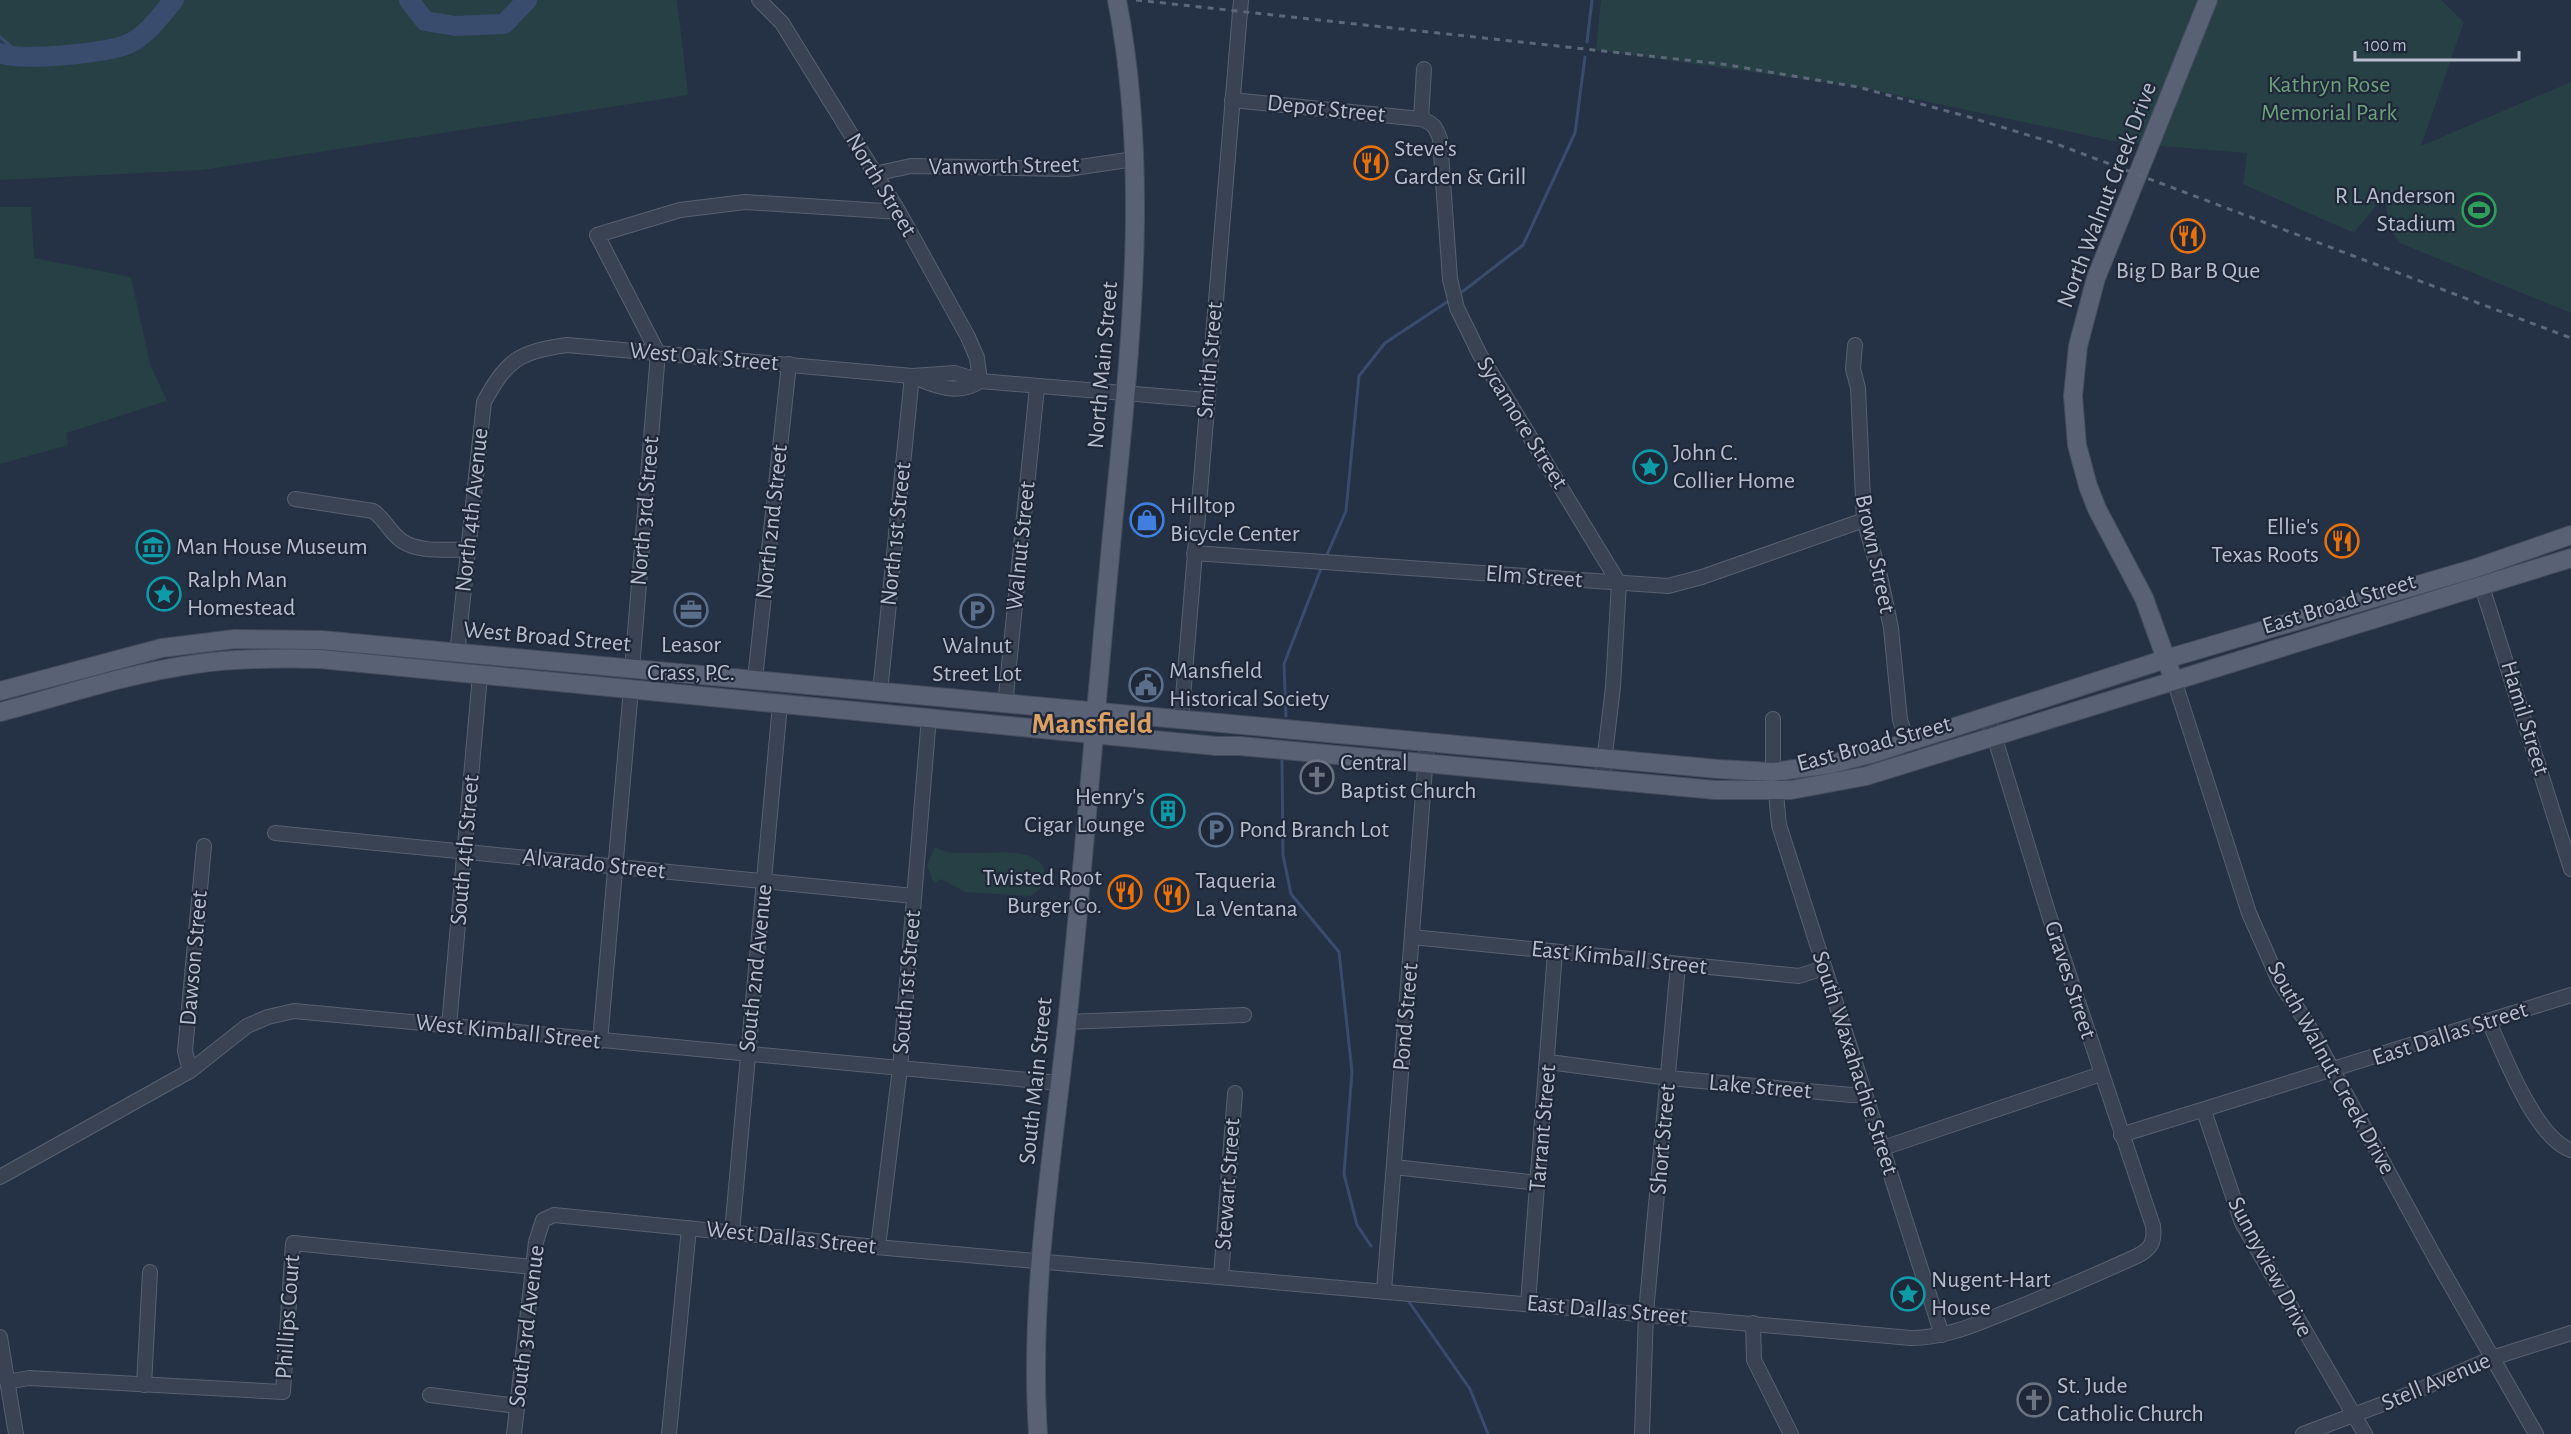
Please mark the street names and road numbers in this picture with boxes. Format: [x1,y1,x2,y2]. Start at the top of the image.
street label: North Walnut Creek Drive [2053,79,2161,311]
street label: Depot Street [1266,91,1387,127]
street label: North Street [841,129,921,241]
street label: Vanworth Street [928,153,1080,179]
street label: North Main Street [1084,280,1122,450]
street label: Smith Street [1193,300,1227,419]
street label: West Oak Street [628,339,780,376]
street label: Sycamore Street [1472,353,1572,494]
street label: North 4th Avenue [451,427,493,593]
street label: North 3rd Street [627,435,664,587]
street label: North 2nd Street [752,443,792,601]
street label: North 1st Street [877,461,916,607]
street label: Walnut Street [1002,480,1040,612]
street label: Brown Street [1851,492,1899,616]
street label: Elm Street [1485,562,1584,592]
street label: East Broad Street [2260,569,2419,639]
street label: West Broad Street [462,618,632,656]
street label: Hamil Street [2496,658,2554,778]
street label: East Broad Street [1794,712,1954,776]
street label: South 4th Street [446,773,484,926]
street label: Alvarado Street [521,845,667,883]
street label: South 2nd Avenue [735,883,777,1053]
street label: Dawson Street [176,889,212,1027]
street label: South 1st Street [889,909,925,1055]
street label: Graves Street [2040,918,2100,1042]
street label: East Kimball Street [1530,937,1708,979]
street label: South Waxahachie Street [1807,948,1903,1178]
street label: South Walnut Creek Drive [2263,958,2399,1178]
street label: Pond Street [1389,962,1423,1072]
street label: South Main Street [1015,996,1057,1165]
street label: East Dallas Street [2369,998,2531,1070]
street label: West Kimball Street [414,1010,602,1054]
street label: Tarrant Street [1525,1063,1561,1193]
street label: Lake Street [1708,1071,1813,1103]
street label: Short Street [1646,1082,1680,1195]
street label: Stewart Street [1211,1117,1245,1251]
street label: Sunnyview Drive [2223,1193,2317,1341]
street label: West Dallas Street [705,1217,878,1259]
street label: South 3rd Avenue [505,1244,549,1408]
street label: Phillips Court [272,1254,304,1380]
street label: East Dallas Street [1525,1291,1689,1329]
street label: Stell Avenue [2378,1348,2494,1416]

